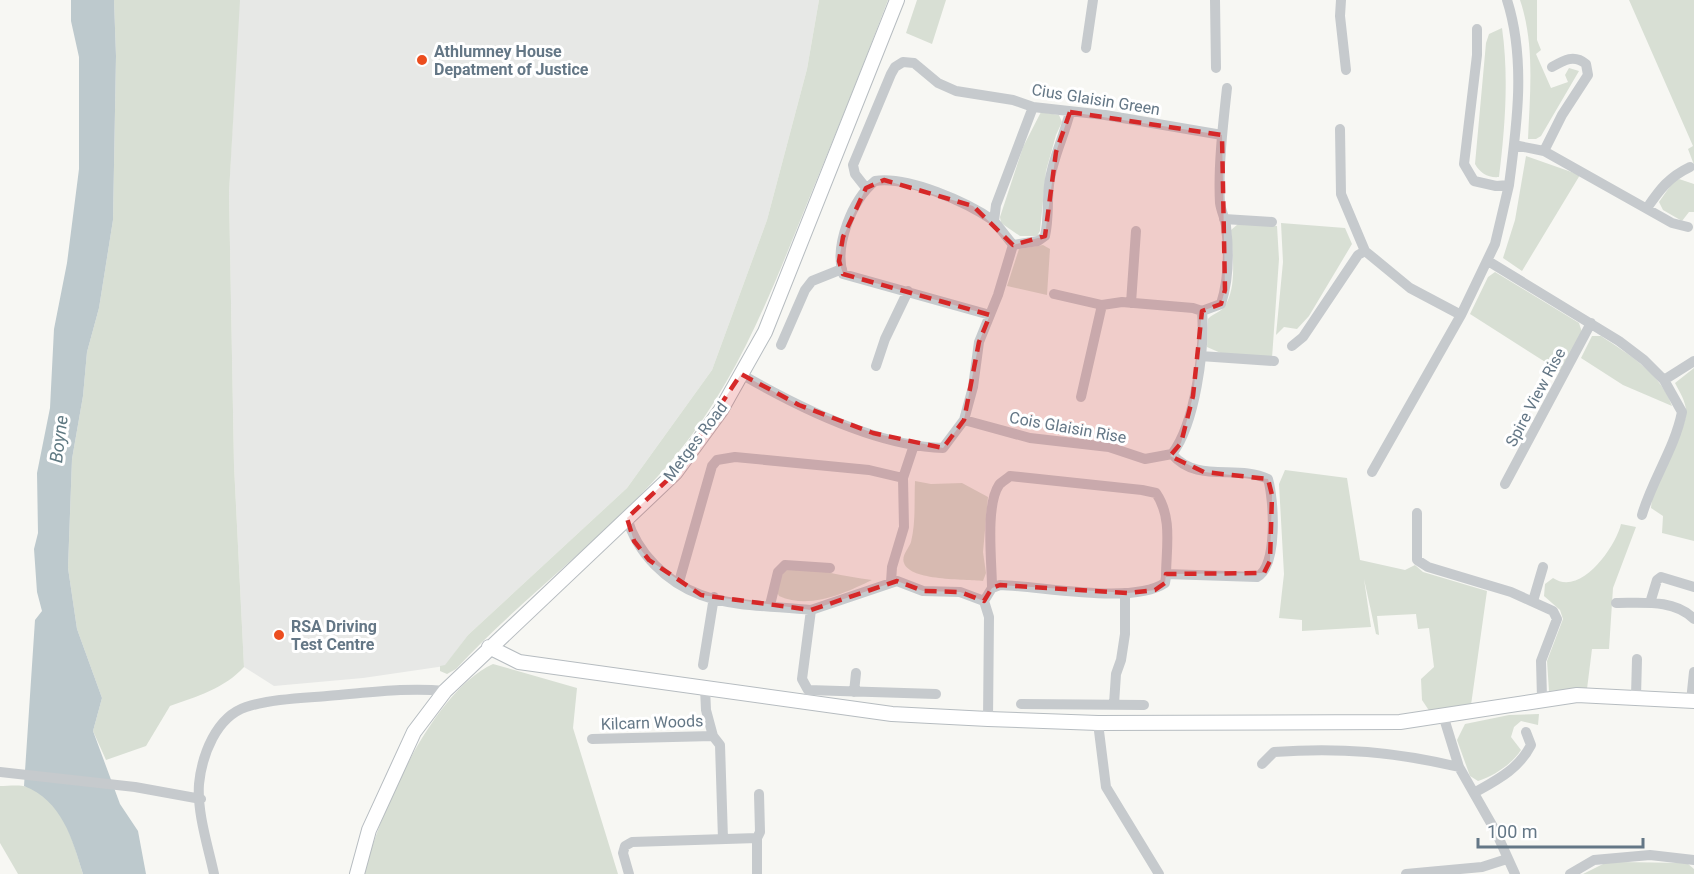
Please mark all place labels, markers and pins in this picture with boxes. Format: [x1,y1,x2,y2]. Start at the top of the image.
place label: Athlumney House Depatment of Justice [434,42,589,79]
marker: Athlumney House Depatment of Justice [415,53,429,67]
place label: RSA Driving Test Centre [291,617,377,654]
marker: RSA Driving Test Centre [272,628,286,642]

